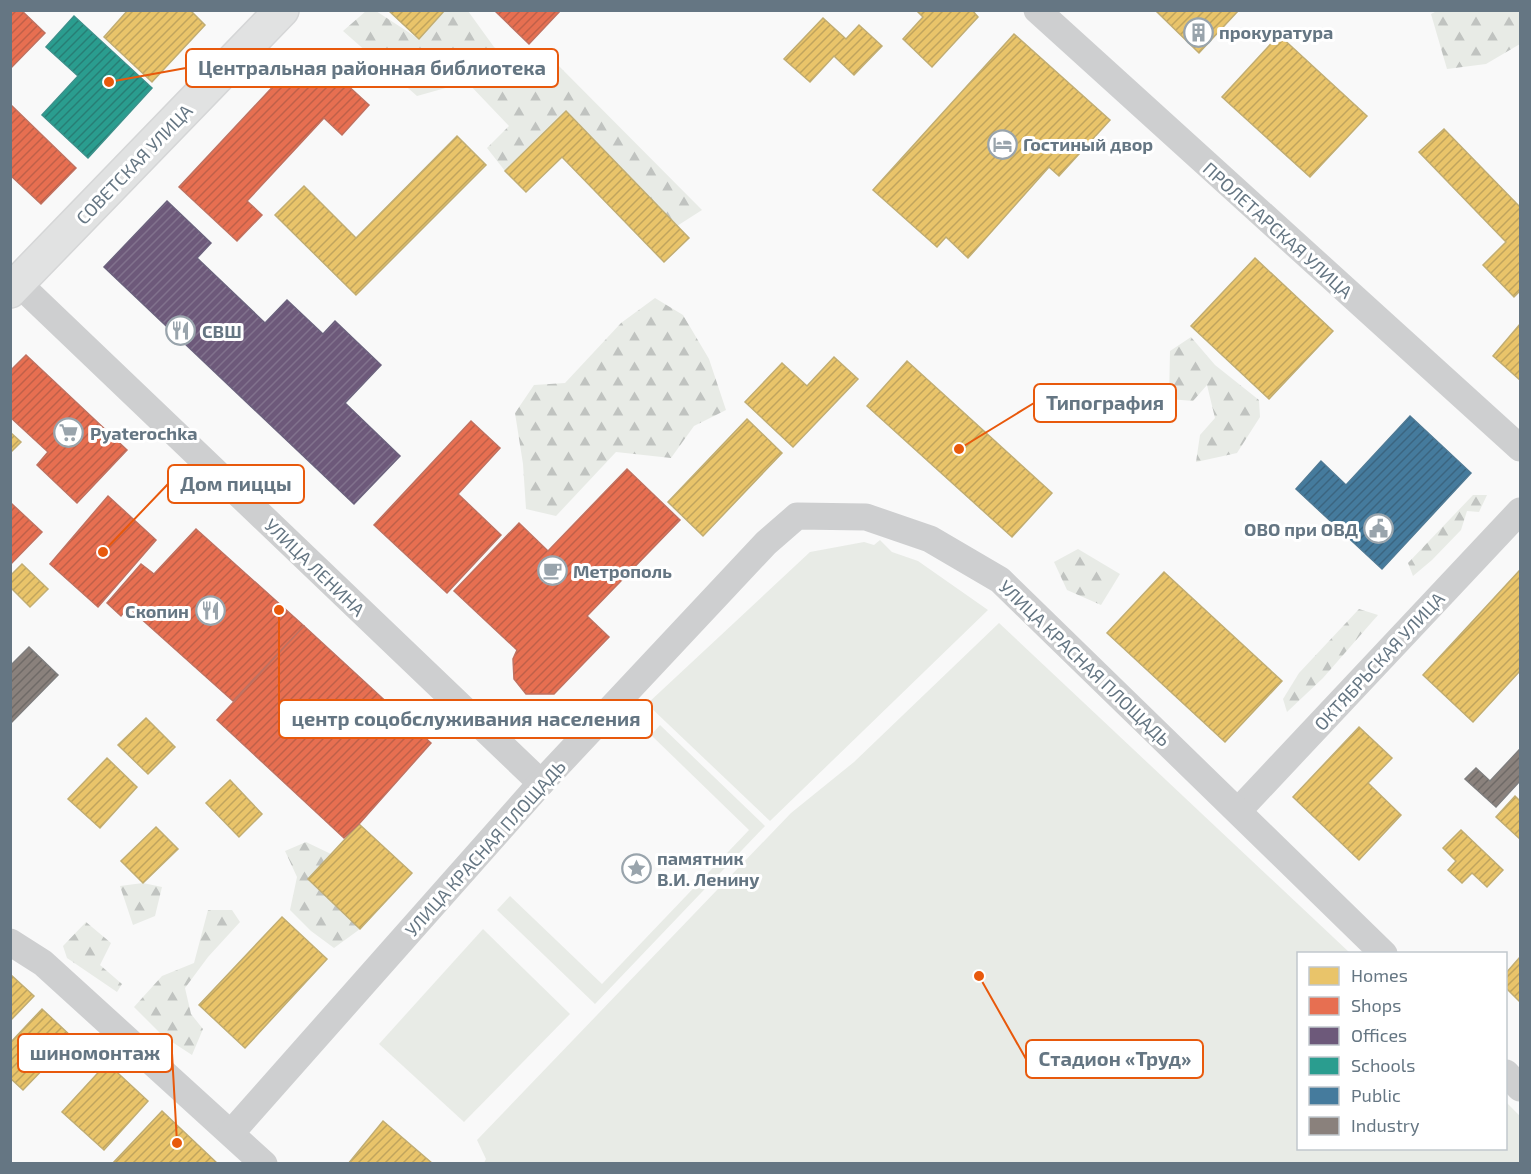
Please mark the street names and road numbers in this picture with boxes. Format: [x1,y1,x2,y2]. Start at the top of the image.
street label: СОВЕТСКАЯ УЛИЦА [71,99,197,228]
street label: ПРОЛЕТАРСКАЯ УЛИЦА [1199,157,1358,303]
street label: УЛИЦА ЛЕНИНА [260,514,370,621]
street label: УЛИЦА КРАСНАЯ ПЛОЩАДЬ [995,575,1175,751]
street label: ОКТЯБРЬСКАЯ УЛИЦА [1309,587,1449,735]
street label: УЛИЦА КРАСНАЯ ПЛОЩАДЬ [400,755,570,941]

